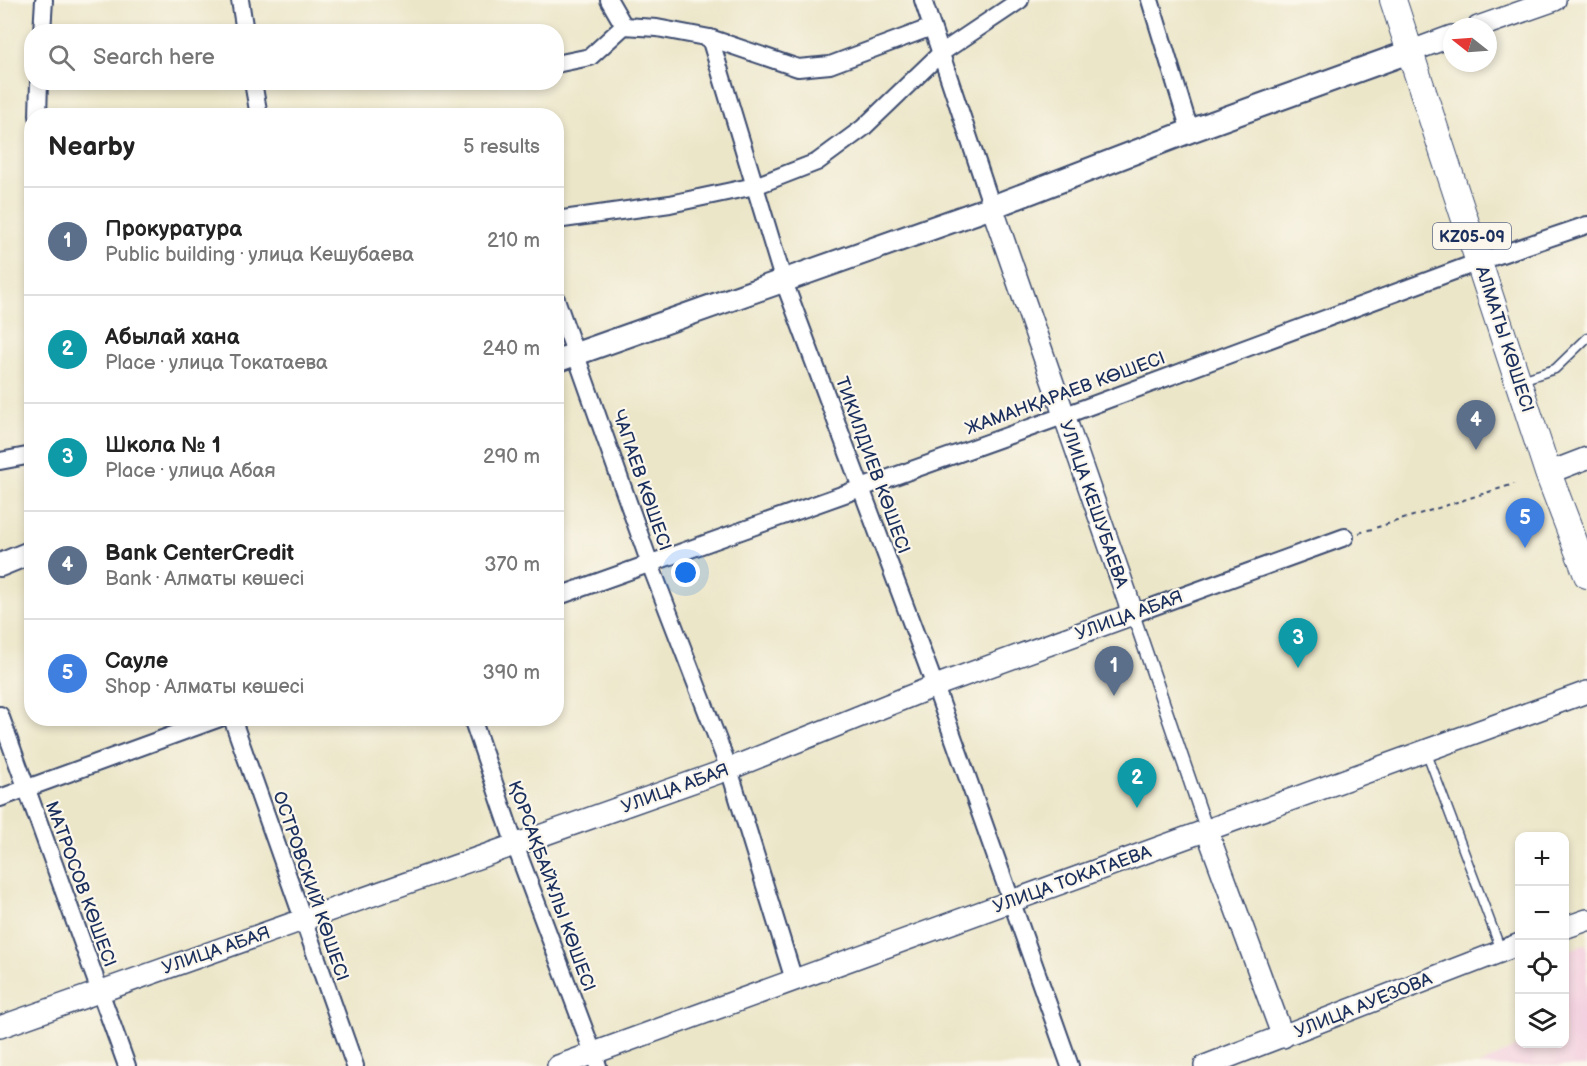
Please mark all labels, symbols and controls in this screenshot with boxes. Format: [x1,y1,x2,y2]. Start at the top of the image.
north arrow [1443,18,1497,72]
search box [24,24,564,90]
icon: search [45,41,78,74]
text: Search here [93,44,215,71]
text: Nearby [48,132,135,163]
text: 5 results [463,135,540,159]
text: Прокуратура [105,216,242,243]
road number: KZ05-09 [1433,223,1511,249]
text: 1 [63,229,72,253]
text: 210 m [487,229,540,253]
text: Public building · улица Кешубаева [105,243,414,267]
street label: АЛМАТЫ КӨШЕСІ [1471,263,1538,415]
text: Абылай хана [105,324,240,351]
text: 2 [62,337,73,361]
text: 240 m [483,337,540,361]
street label: ЖАМАНҚАРАЕВ КӨШЕСІ [962,348,1168,439]
text: Place · улица Токатаева [105,351,328,375]
street label: ТИКИЛДИЕВ КӨШЕСІ [831,374,914,556]
pin: 4 [1456,400,1496,450]
street label: ЧАПАЕВ КӨШЕСІ [608,407,675,553]
street label: УЛИЦА КЕШУБАЕВА [1055,418,1132,591]
text: Школа № 1 [105,432,221,459]
text: 3 [62,445,73,469]
text: 290 m [483,445,540,469]
text: Place · улица Абая [105,459,276,483]
pin: 5 [1506,498,1544,548]
text: Bank CenterCredit [105,540,294,567]
text: 4 [62,553,73,577]
text: 370 m [484,553,540,577]
your location [671,558,700,587]
text: Bank · Алматы көшесі [105,567,304,591]
street label: УЛИЦА АБАЯ [1072,586,1186,645]
pin: 3 [1278,618,1318,668]
pin: 1 [1094,646,1134,696]
text: Сауле [105,648,168,675]
text: 5 [62,661,73,685]
text: 390 m [482,661,540,685]
text: Shop · Алматы көшесі [105,675,304,699]
pin: 2 [1118,758,1156,808]
street label: УЛИЦА АБАЯ [618,759,732,818]
street label: ҚОРСАҚБАЙҰЛЫ КӨШЕСІ [504,778,599,994]
street label: ОСТРОВСКИЙ КӨШЕСІ [268,789,353,984]
street label: МАТРОСОВ КӨШЕСІ [41,799,120,970]
map controls [1515,832,1569,1048]
button: + [1515,832,1569,886]
street label: УЛИЦА ТОКАТАЕВА [990,841,1154,918]
button: − [1515,886,1569,940]
street label: УЛИЦА АБАЯ [159,922,273,979]
button: locate [1515,940,1569,994]
street label: УЛИЦА АУЕЗОВА [1291,968,1435,1043]
button: layers [1515,994,1569,1048]

